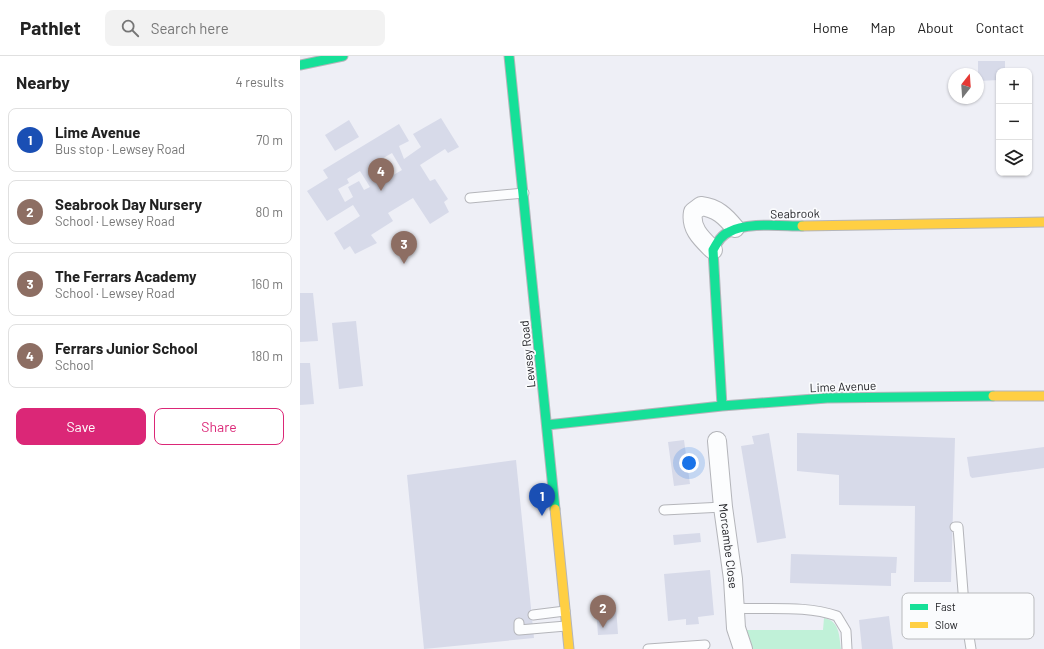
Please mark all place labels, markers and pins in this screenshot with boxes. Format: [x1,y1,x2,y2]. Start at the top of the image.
pin: 4 [368,158,394,191]
pin: 3 [391,231,417,264]
pin: 1 [529,483,555,516]
pin: 2 [590,595,616,628]

